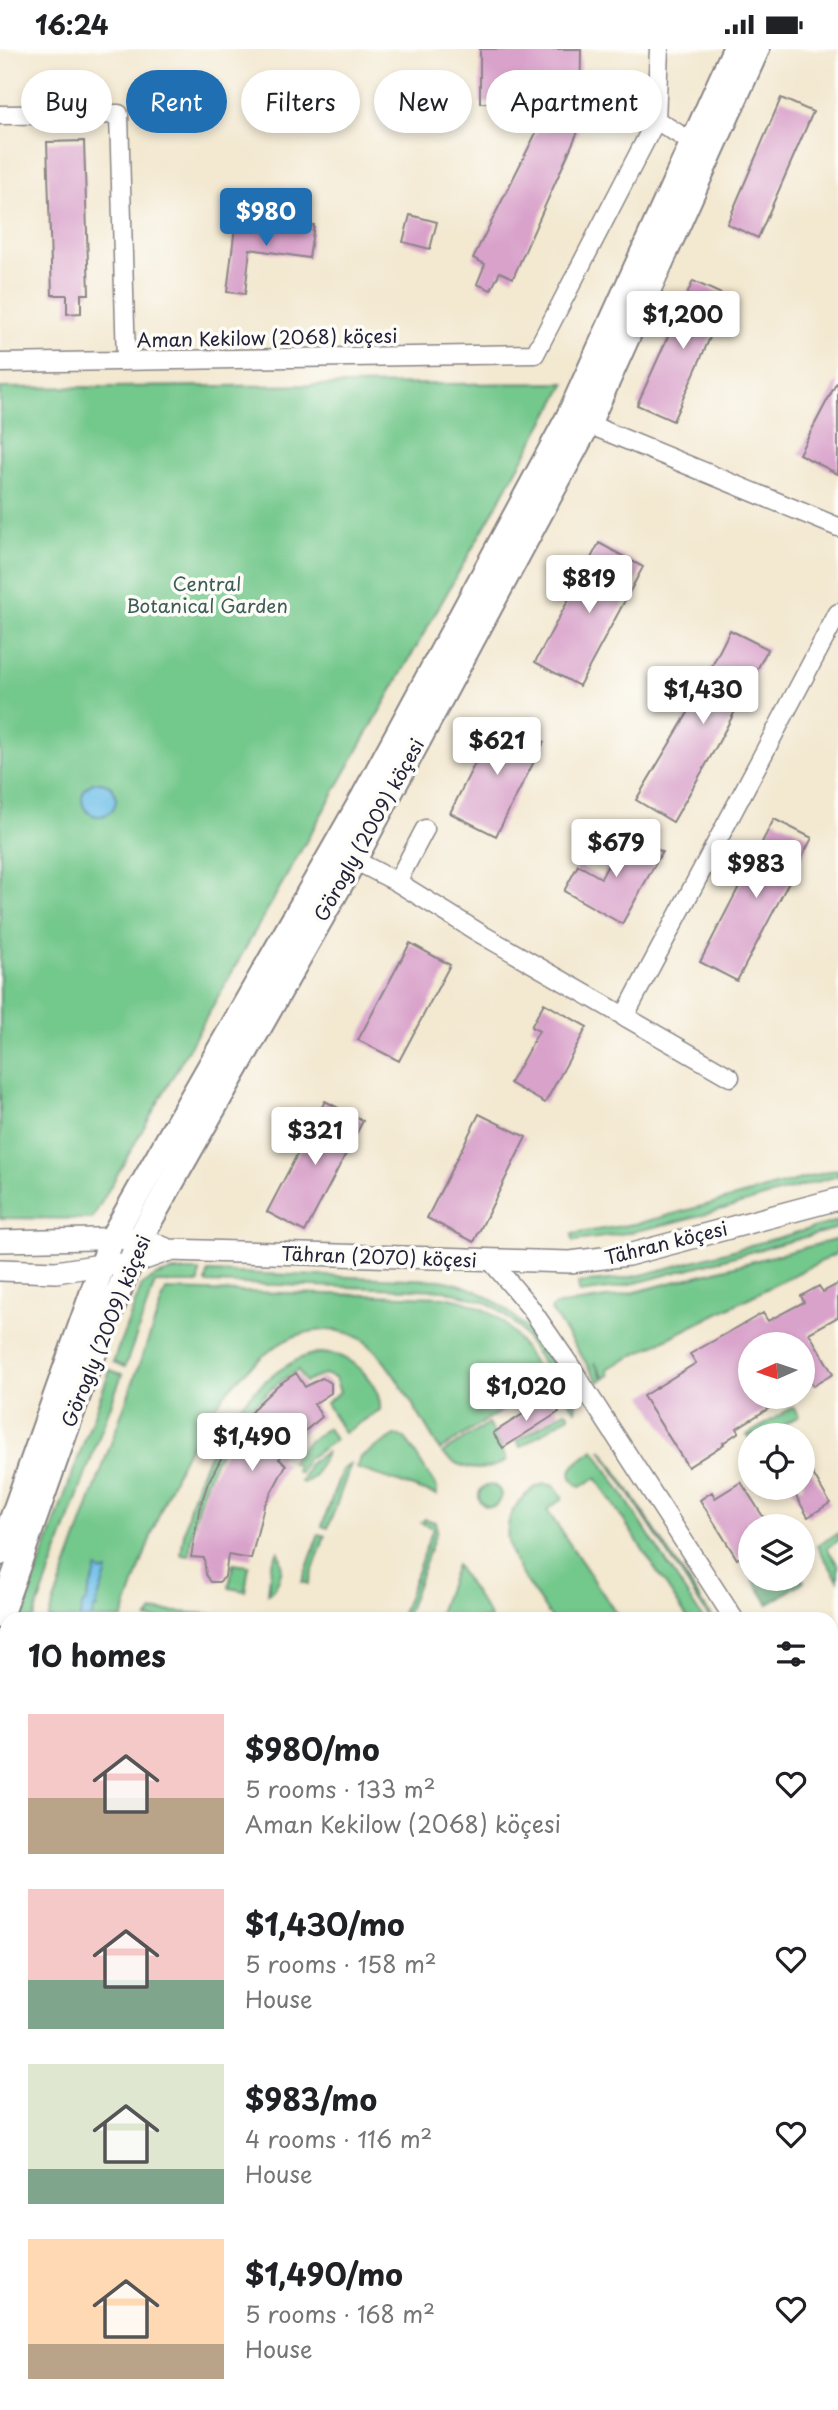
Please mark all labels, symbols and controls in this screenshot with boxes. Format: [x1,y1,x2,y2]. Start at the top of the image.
text: 16:24 [35,5,108,44]
chip: Buy [21,70,112,133]
chip: Rent [126,70,227,133]
chip: Filters [241,70,360,133]
chip: New [374,70,472,133]
chip: Apartment [486,70,662,133]
pin: $980 [225,189,307,248]
text: $980 [236,193,296,228]
pin: $1,200 [626,292,740,351]
text: $1,200 [643,296,723,331]
street label: Aman Kekilow (2068) köçesi [136,321,398,353]
pin: $819 [548,555,630,615]
text: $819 [562,560,616,595]
park label: Central Botanical Garden [126,569,288,619]
pin: $1,430 [646,667,760,726]
text: $1,430 [663,671,743,706]
pin: $621 [456,717,538,777]
text: $621 [469,722,525,757]
street label: Görogly (2009) köçesi [306,733,430,926]
pin: $679 [575,819,657,879]
text: $679 [587,824,645,859]
pin: $983 [715,841,797,900]
text: $983 [727,845,785,880]
pin: $321 [274,1107,356,1167]
text: $321 [287,1112,343,1147]
street label: Tähran köçesi [602,1213,730,1271]
street label: Görogly (2009) köçesi [54,1230,156,1431]
street label: Tähran (2070) köçesi [281,1239,477,1273]
north arrow [738,1332,816,1409]
map controls [738,1332,815,1591]
pin: $1,020 [469,1363,583,1423]
text: $1,020 [486,1368,566,1403]
pin: $1,490 [195,1413,309,1473]
text: $1,490 [213,1418,291,1453]
button: locate [738,1423,815,1500]
button: layers [738,1514,815,1591]
text: 10 homes [28,1632,166,1677]
icon: filters [772,1635,810,1673]
text: $980/mo [245,1726,380,1771]
icon: home [84,1742,168,1826]
icon: heart [772,1765,810,1803]
text: 5 rooms · 133 m² [245,1771,436,1806]
text: Aman Kekilow (2068) köçesi [245,1806,561,1841]
text: $1,430/mo [245,1901,405,1946]
icon: home [84,1917,168,2001]
icon: heart [772,1940,810,1978]
text: 5 rooms · 158 m² [245,1946,437,1981]
text: House [245,1981,312,2016]
text: $983/mo [245,2076,377,2121]
icon: home [84,2092,168,2176]
icon: heart [772,2115,810,2153]
text: 4 rooms · 116 m² [245,2121,432,2156]
text: House [245,2156,312,2191]
text: $1,490/mo [245,2251,403,2296]
icon: home [84,2267,168,2351]
icon: heart [772,2290,810,2328]
text: 5 rooms · 168 m² [245,2296,435,2331]
text: House [245,2331,312,2366]

